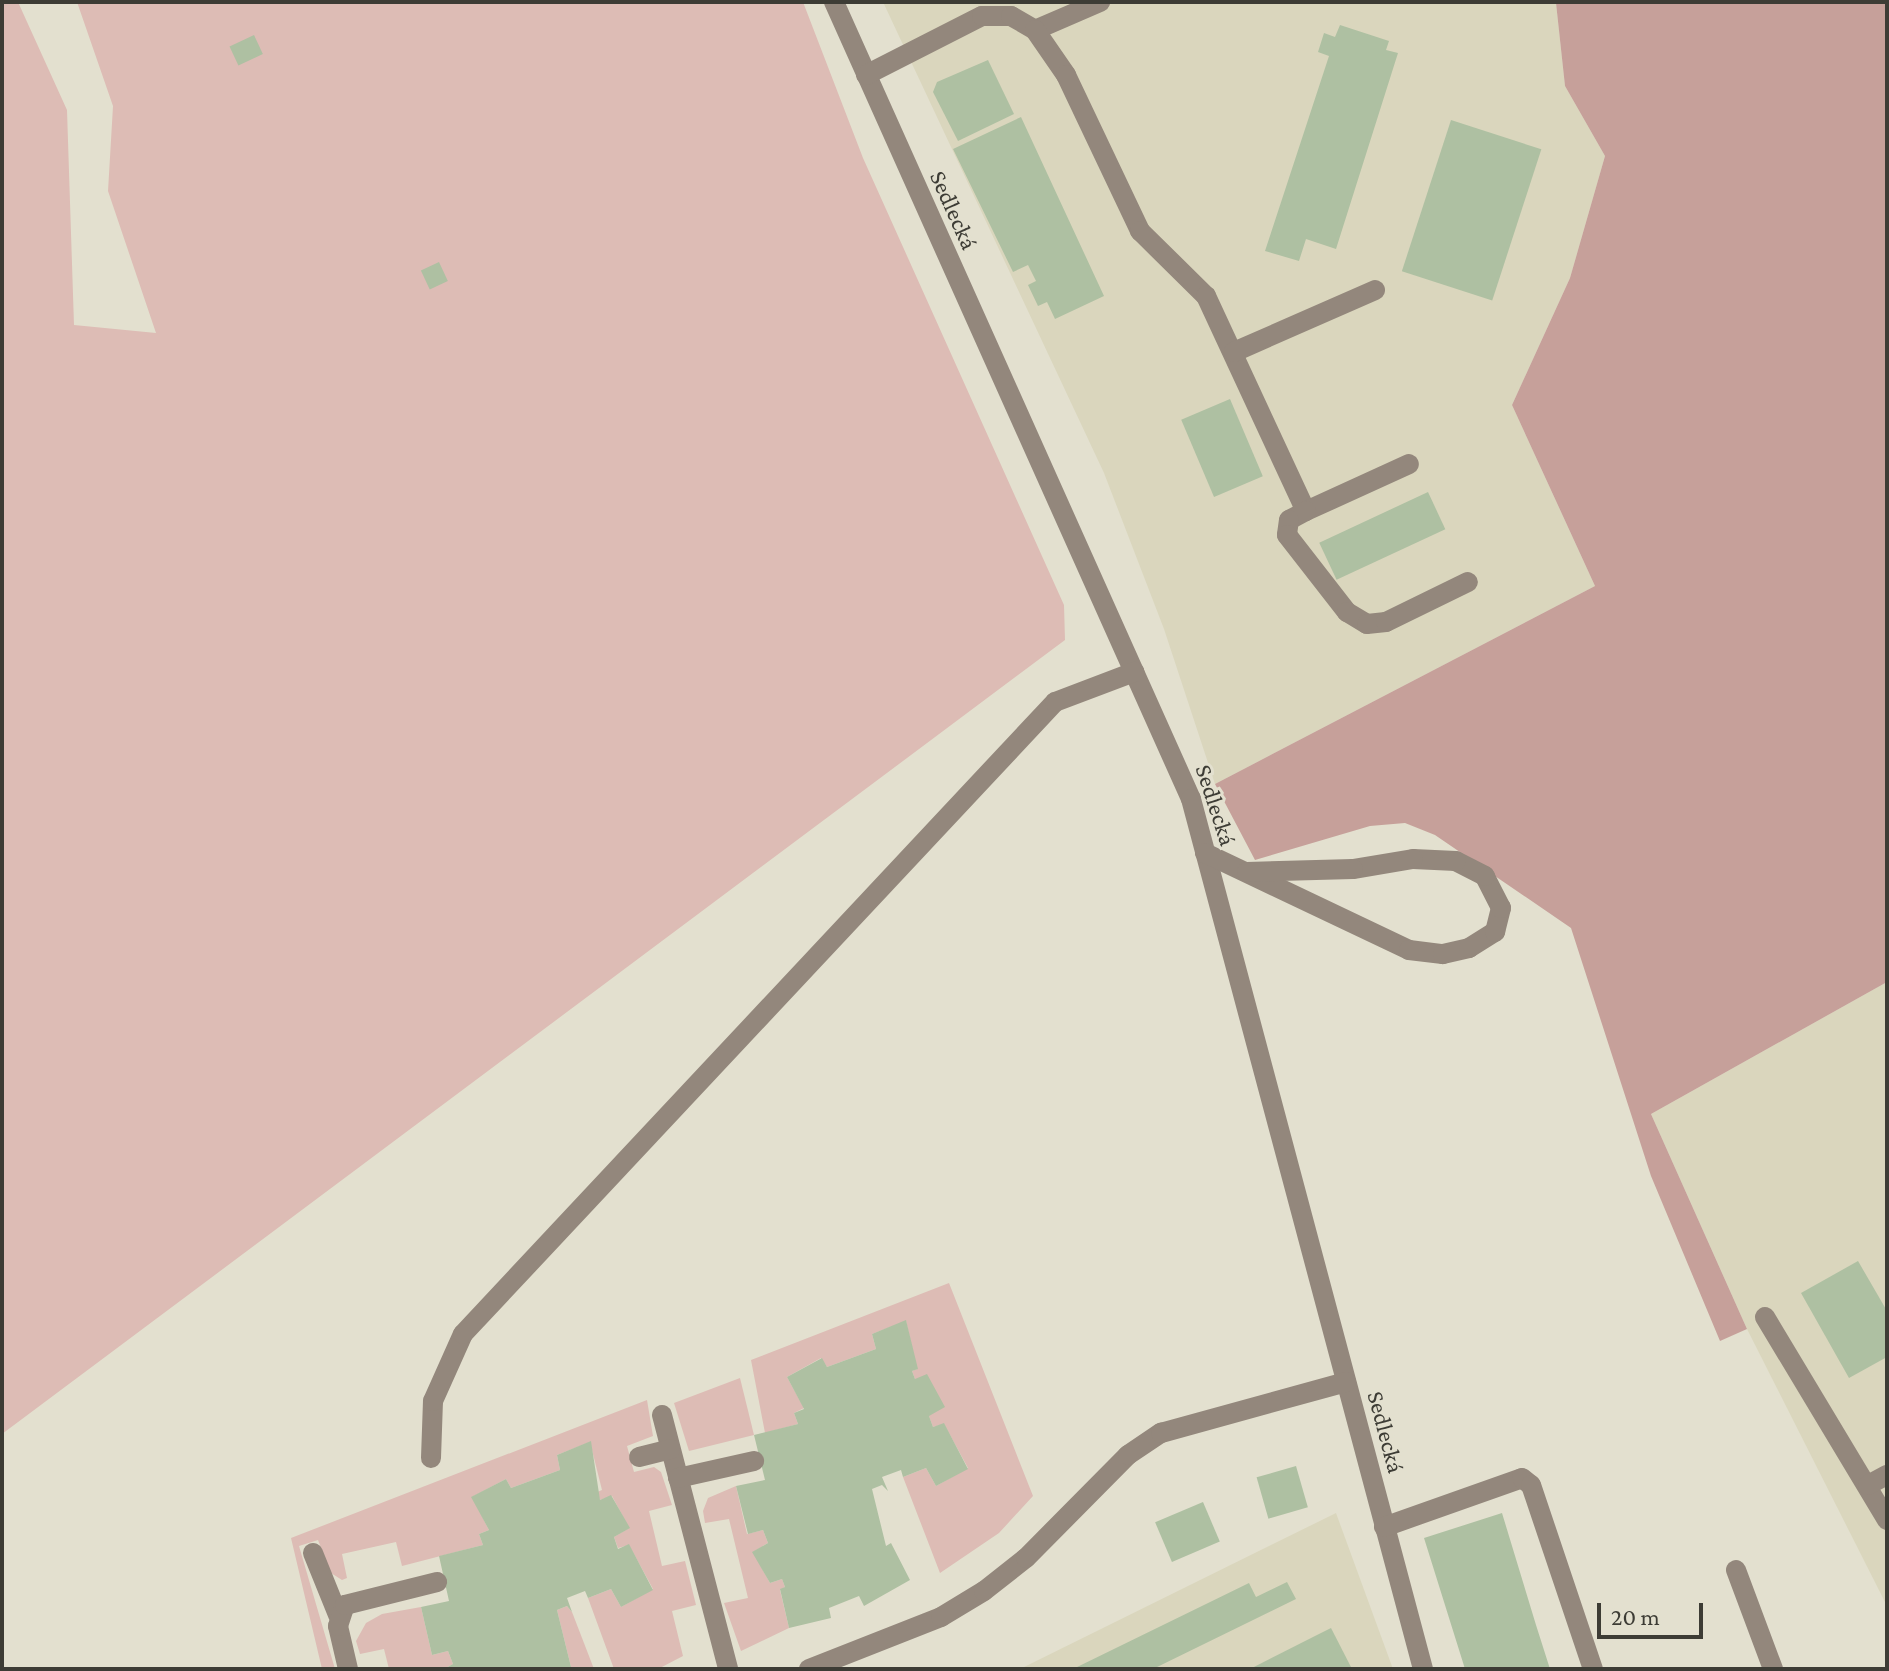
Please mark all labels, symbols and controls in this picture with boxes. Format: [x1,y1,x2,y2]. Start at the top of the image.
street label: Sedlecká [924,166,984,254]
street label: Sedlecká [1189,761,1243,849]
street label: Sedlecká [1361,1388,1411,1476]
scale bar [1601,1587,1707,1637]
text: 20 m [1611,1603,1660,1630]

